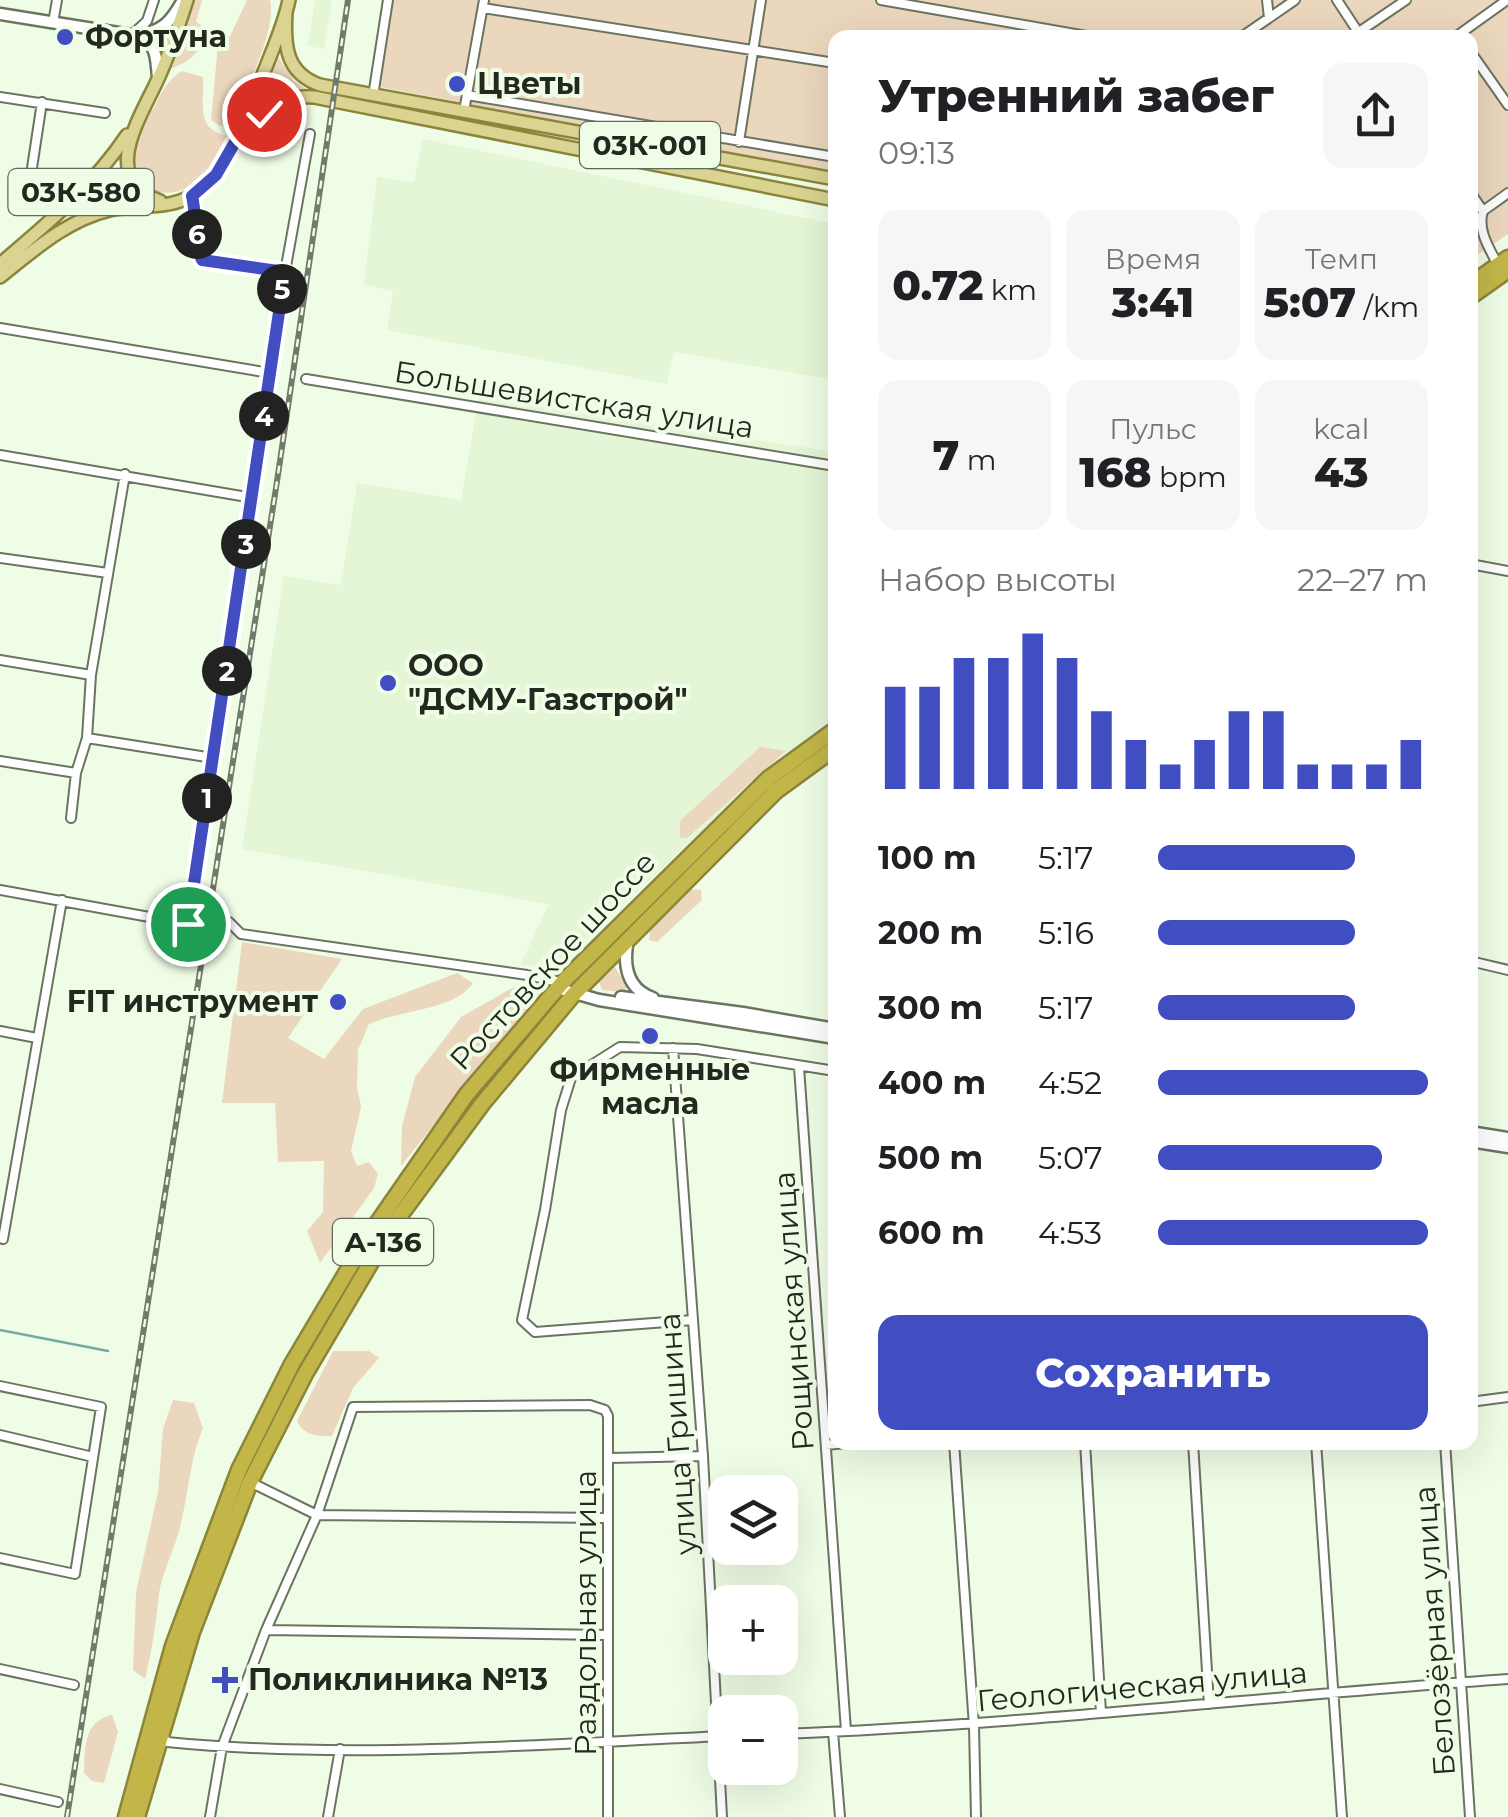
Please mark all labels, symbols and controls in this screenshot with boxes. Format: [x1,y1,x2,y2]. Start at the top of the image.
place label: Фортуна [85,18,227,55]
marker: Фортуна [54,26,76,48]
button: share [1323,63,1428,168]
place label: Цветы [477,65,581,102]
text: Утренний забег [878,68,1274,123]
pin [222,72,307,157]
marker: Цветы [446,73,468,95]
icon: check [237,87,292,142]
road number: 03К-001 [580,122,720,168]
text: 09:13 [878,133,955,172]
road number: 03К-580 [8,169,154,215]
pin: 6 [172,209,222,259]
text: 6 [188,217,206,251]
text: Время [1105,242,1201,276]
text: Темп [1305,242,1378,276]
text: 0.72 [892,259,983,311]
pin: 5 [257,264,307,314]
text: 5 [274,272,290,306]
text: km [983,273,1037,307]
text: 3:41 [1112,276,1194,328]
text: 5:07 [1263,276,1356,328]
text: /km [1356,290,1419,324]
street label: Большевистская улица [392,353,756,446]
pin: 4 [239,391,289,441]
text: 4 [254,399,274,433]
text: Пульс [1109,412,1197,446]
text: kcal [1313,412,1369,446]
text: 7 [933,429,959,481]
text: m [959,443,996,477]
text: 168 [1079,446,1152,498]
text: 43 [1314,446,1369,498]
text: bpm [1152,460,1227,494]
pin: 3 [221,519,271,569]
text: 3 [238,527,254,561]
text: Набор высоты [878,560,1117,599]
text: 22–27 m [1297,560,1428,599]
pin: 2 [202,646,252,696]
place label: ООО "ДСМУ-Газстрой" [408,647,688,718]
text: 2 [219,654,235,688]
marker: ООО "ДСМУ-Газстрой" [377,672,399,694]
pin: 1 [182,773,232,823]
text: 1 [202,781,212,815]
text: 100 m [878,838,977,877]
text: 5:17 [1038,838,1093,877]
street label: Ростовское шоссе [442,844,663,1078]
pin [146,882,231,967]
icon: arrive [161,897,216,952]
text: 200 m [878,913,983,952]
text: 5:16 [1038,913,1094,952]
place label: FIT инструмент [67,983,318,1020]
text: 300 m [878,988,983,1027]
text: 5:17 [1038,988,1093,1027]
marker: FIT инструмент [327,991,349,1013]
marker: Фирменные масла [639,1025,661,1047]
place label: Фирменные масла [549,1051,751,1122]
text: 400 m [878,1063,986,1102]
text: 4:52 [1038,1063,1102,1102]
text: 500 m [878,1138,983,1177]
text: 5:07 [1038,1138,1103,1177]
street label: Рощинская улица [765,1170,822,1452]
text: 600 m [878,1213,984,1252]
text: 4:53 [1038,1213,1102,1252]
road number: А-136 [333,1219,433,1265]
street label: улица Гришина [651,1312,704,1557]
button: Сохранить [878,1315,1428,1430]
street label: Раздольная улица [567,1470,604,1756]
map controls [708,1475,798,1785]
button: layers [708,1475,798,1565]
street label: Белозёрная улица [1406,1485,1463,1777]
button: + [708,1585,798,1675]
street label: Геологическая улица [975,1654,1309,1719]
place label: Поликлиника №13 [248,1661,548,1698]
marker: Поликлиника №13 [212,1667,238,1693]
button: − [708,1695,798,1785]

